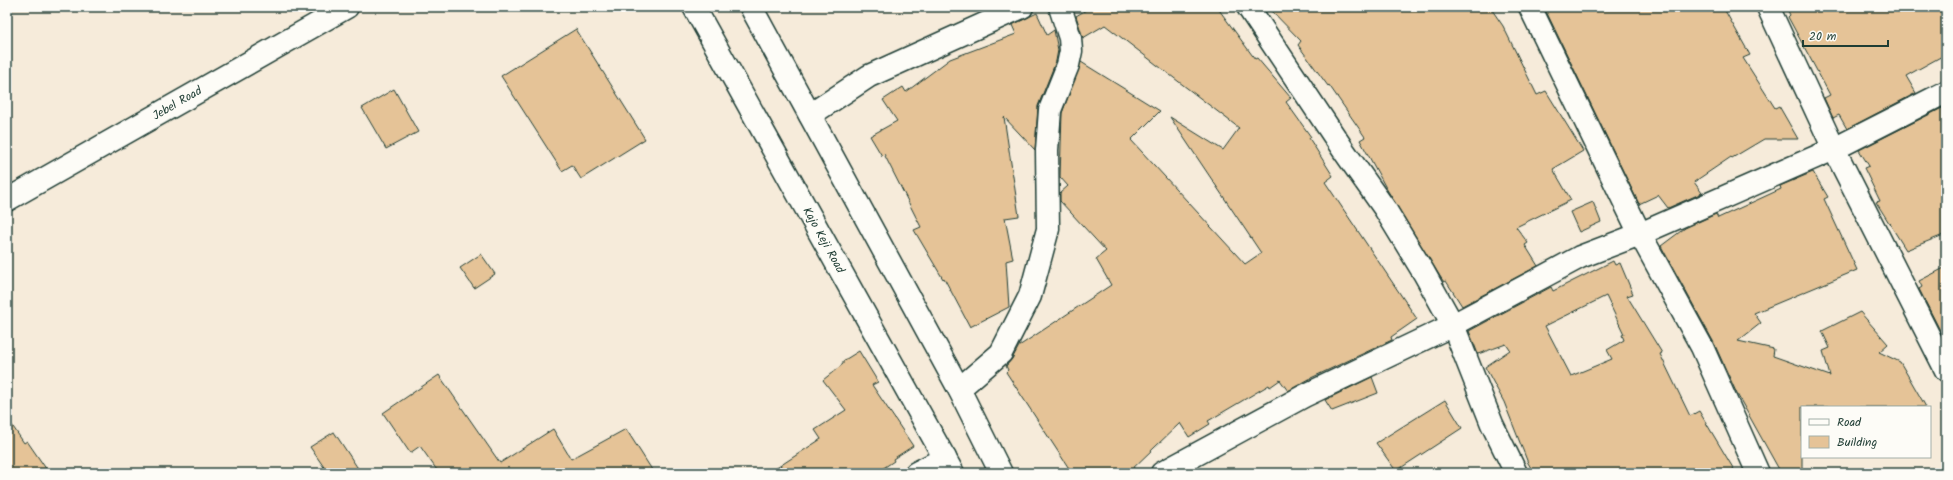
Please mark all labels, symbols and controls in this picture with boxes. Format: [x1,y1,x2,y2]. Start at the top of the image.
scale bar [1803,22,1888,48]
text: 20 m [1809,27,1837,46]
street label: Jebel Road [149,81,206,125]
street label: Kajo Keji Road [797,204,850,278]
legend [1801,406,1931,458]
text: Road [1837,413,1862,432]
text: Building [1837,433,1877,452]

